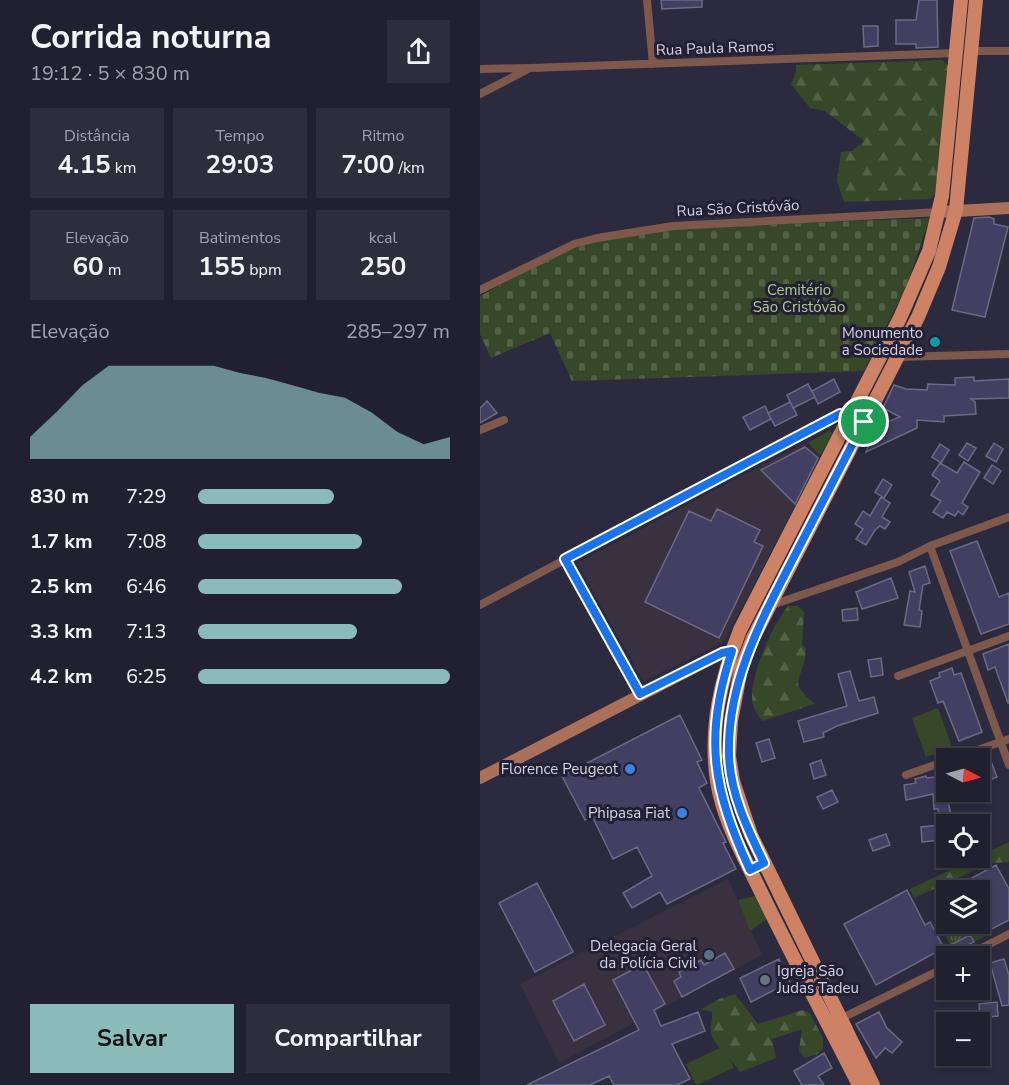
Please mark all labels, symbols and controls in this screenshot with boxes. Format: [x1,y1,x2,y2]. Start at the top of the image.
text: Corrida noturna [30,15,272,60]
button: share [387,20,450,83]
street label: Rua Paula Ramos [656,36,774,60]
text: 19:12 · 5 × 830 m [30,60,190,87]
text: Distância [64,125,130,147]
text: Tempo [216,125,264,147]
text: Ritmo [362,125,404,147]
text: 4.15 [57,147,111,182]
text: 29:03 [206,147,274,182]
text: 7:00 [341,147,394,182]
text: km [111,157,137,179]
text: /km [394,157,425,179]
street label: Rua São Cristóvão [676,195,800,221]
text: Elevação [65,227,129,249]
text: Batimentos [199,227,281,249]
text: kcal [369,227,397,249]
text: 60 [72,249,104,284]
text: 155 [198,249,245,284]
text: 250 [360,249,406,284]
text: m [104,259,122,281]
text: bpm [245,259,282,281]
park label: Cemitério São Cristóvão [753,280,845,317]
text: Elevação [30,318,110,345]
text: 285–297 m [346,318,450,345]
place label: Monumento a Sociedade [842,323,923,360]
marker: Monumento a Sociedade [928,335,942,349]
pin [838,396,889,447]
icon: arrive [847,405,880,438]
text: 830 m [30,483,89,510]
text: 7:29 [126,483,167,510]
text: 1.7 km [30,528,93,555]
text: 7:08 [126,528,167,555]
text: 2.5 km [30,573,93,600]
text: 6:46 [126,573,167,600]
text: 3.3 km [30,618,93,645]
text: 7:13 [126,618,167,645]
text: 4.2 km [30,663,93,690]
text: 6:25 [126,663,167,690]
north arrow [936,748,990,802]
map controls [936,748,990,1066]
place label: Florence Peugeot [501,759,619,779]
marker: Florence Peugeot [623,762,637,776]
place label: Phipasa Fiat [588,803,671,823]
marker: Phipasa Fiat [675,806,689,820]
button: locate [936,814,990,868]
button: layers [936,880,990,934]
place label: Delegacia Geral da Polícia Civil [590,936,698,973]
button: + [936,946,990,1000]
marker: Delegacia Geral da Polícia Civil [702,948,716,962]
place label: Igreja São Judas Tadeu [776,961,859,998]
marker: Igreja São Judas Tadeu [758,973,772,987]
button: Salvar [30,1004,234,1073]
button: Compartilhar [246,1004,450,1073]
button: − [936,1012,990,1066]

